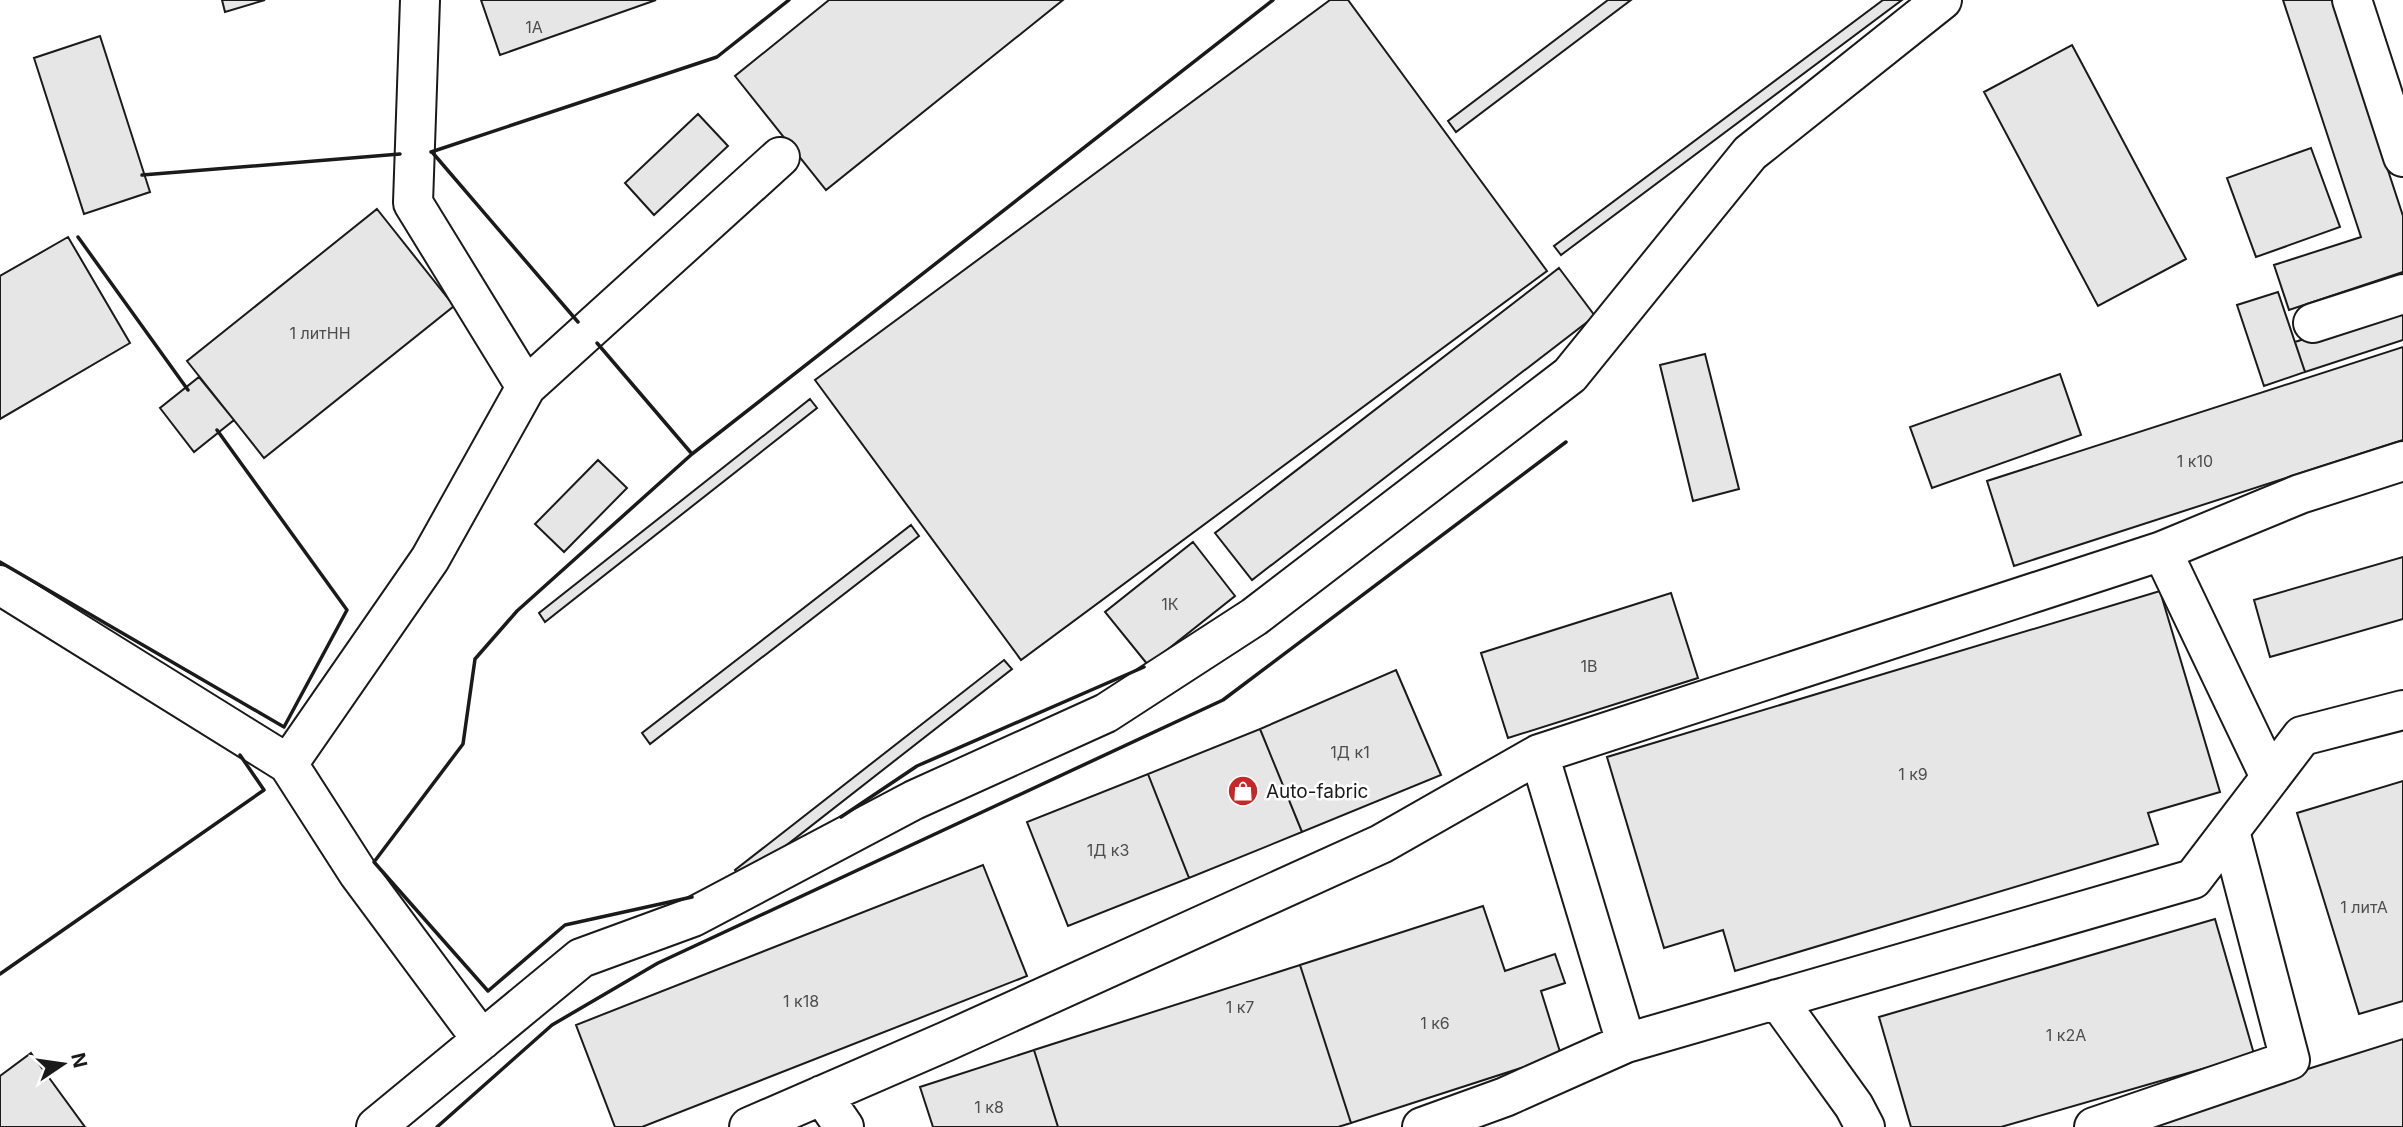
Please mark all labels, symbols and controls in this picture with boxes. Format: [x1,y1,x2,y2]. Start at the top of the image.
house number: 1А [525,17,543,37]
house number: 1 литНН [289,323,351,343]
house number: 1 к10 [2177,451,2213,471]
house number: 1К [1161,594,1179,614]
house number: 1В [1581,656,1597,676]
house number: 1Д к1 [1330,742,1370,762]
house number: 1 к9 [1898,764,1928,784]
shop icon: Auto-fabric [1226,774,1260,808]
place label: Auto-fabric [1266,780,1368,803]
house number: 1Д к3 [1087,840,1129,860]
house number: 1 литА [2340,897,2388,917]
house number: 1 к18 [783,991,819,1011]
house number: 1 к7 [1226,997,1254,1017]
house number: 1 к6 [1420,1013,1450,1033]
house number: 1 к2А [2046,1025,2086,1045]
north arrow [28,1029,98,1099]
text: N [66,1051,92,1070]
house number: 1 к8 [974,1097,1004,1117]

